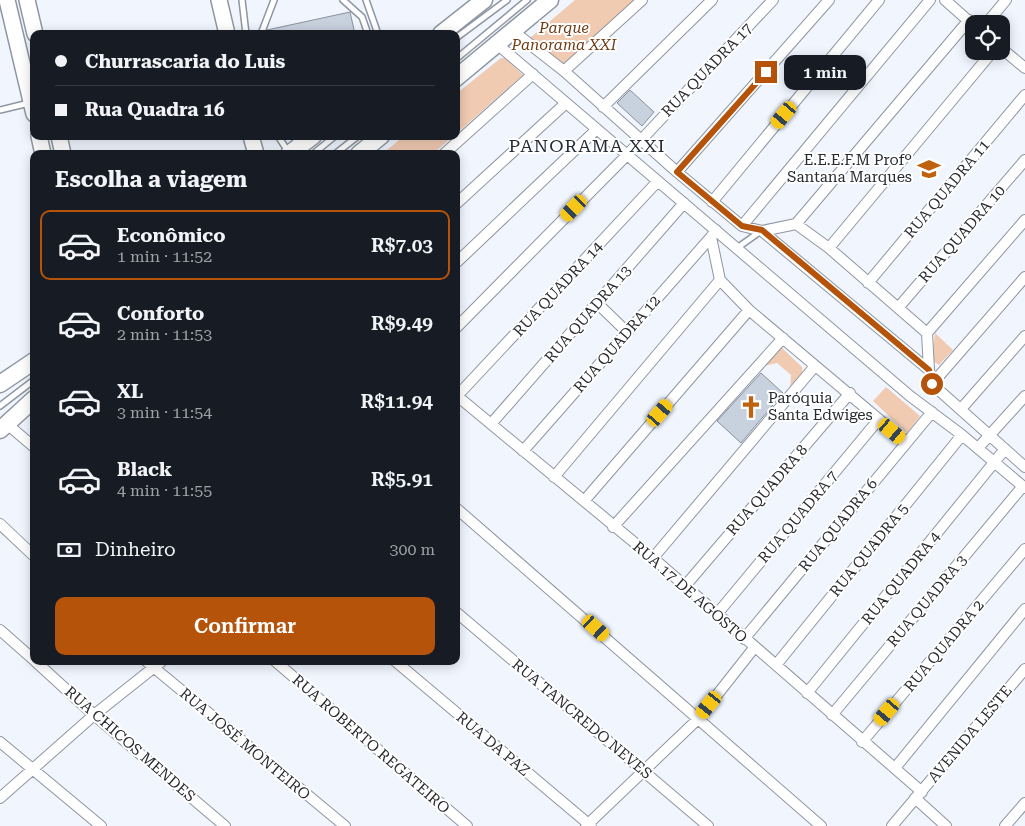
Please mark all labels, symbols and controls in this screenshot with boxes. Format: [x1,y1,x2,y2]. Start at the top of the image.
map controls [965,15,1010,60]
button: locate [965,15,1010,60]
park label: Parque Panorama XXI [511,19,617,54]
street label: RUA QUADRA 17 [658,20,756,120]
text: Churrascaria do Luis [85,50,285,73]
callout: 1 min [784,54,866,90]
route end [755,61,777,83]
text: 1 min [803,63,847,82]
text: Rua Quadra 16 [85,98,225,121]
car [768,99,799,131]
district label: PANORAMA XXI [508,135,666,156]
street label: RUA QUADRA 11 [901,136,993,242]
place label: E.E.E.F.M Profº Santana Marques [787,151,912,186]
school or university icon: E.E.E.F.M Profº Santana Marques [916,156,942,182]
text: Escolha a viagem [55,167,247,192]
street label: RUA QUADRA 10 [915,182,1009,286]
car [558,192,589,224]
icon: car [57,223,102,268]
text: Econômico [117,224,225,247]
text: R$7.03 [371,234,433,257]
street label: RUA QUADRA 14 [509,237,607,340]
text: 1 min · 11:52 [117,247,212,266]
street label: RUA QUADRA 13 [541,262,635,366]
street label: RUA QUADRA 12 [570,292,664,396]
icon: car [57,301,102,346]
text: Conforto [117,302,204,325]
text: R$9.49 [371,312,433,335]
text: 2 min · 11:53 [117,325,212,344]
route start [921,373,943,395]
icon: car [57,379,102,424]
text: XL [117,380,143,403]
place label: Paróquia Santa Edwiges [768,389,873,424]
text: R$11.94 [360,390,433,413]
church icon: Paróquia Santa Edwiges [738,394,764,420]
car [644,397,675,429]
text: 3 min · 11:54 [117,403,212,422]
car [875,416,908,446]
street label: RUA QUADRA 8 [723,441,811,539]
icon: car [57,457,102,502]
text: Black [117,458,172,481]
street label: RUA QUADRA 7 [754,467,842,567]
text: R$5.91 [371,468,433,491]
street label: RUA QUADRA 6 [795,475,881,575]
text: 4 min · 11:55 [117,481,212,500]
street label: RUA QUADRA 5 [826,500,912,600]
street label: RUA QUADRA 4 [858,527,944,628]
icon: cash [55,536,83,564]
street label: RUA 17 DE AGOSTO [629,537,751,647]
text: Dinheiro [95,538,176,561]
text: 300 m [389,540,435,559]
street label: RUA QUADRA 3 [883,551,971,651]
street label: RUA QUADRA 2 [900,596,988,696]
button: Confirmar [55,597,435,655]
car [579,612,612,644]
street label: RUA TANCREDO NEVES [508,655,656,783]
street label: RUA ROBERTO REGATEIRO [289,671,453,817]
street label: RUA CHICOS MENDES [61,682,199,806]
street label: AVENIDA LESTE [924,682,1016,786]
street label: RUA JOSÉ MONTEIRO [176,684,314,804]
car [693,689,724,721]
car [871,696,902,728]
street label: RUA DA PAZ [453,708,533,780]

